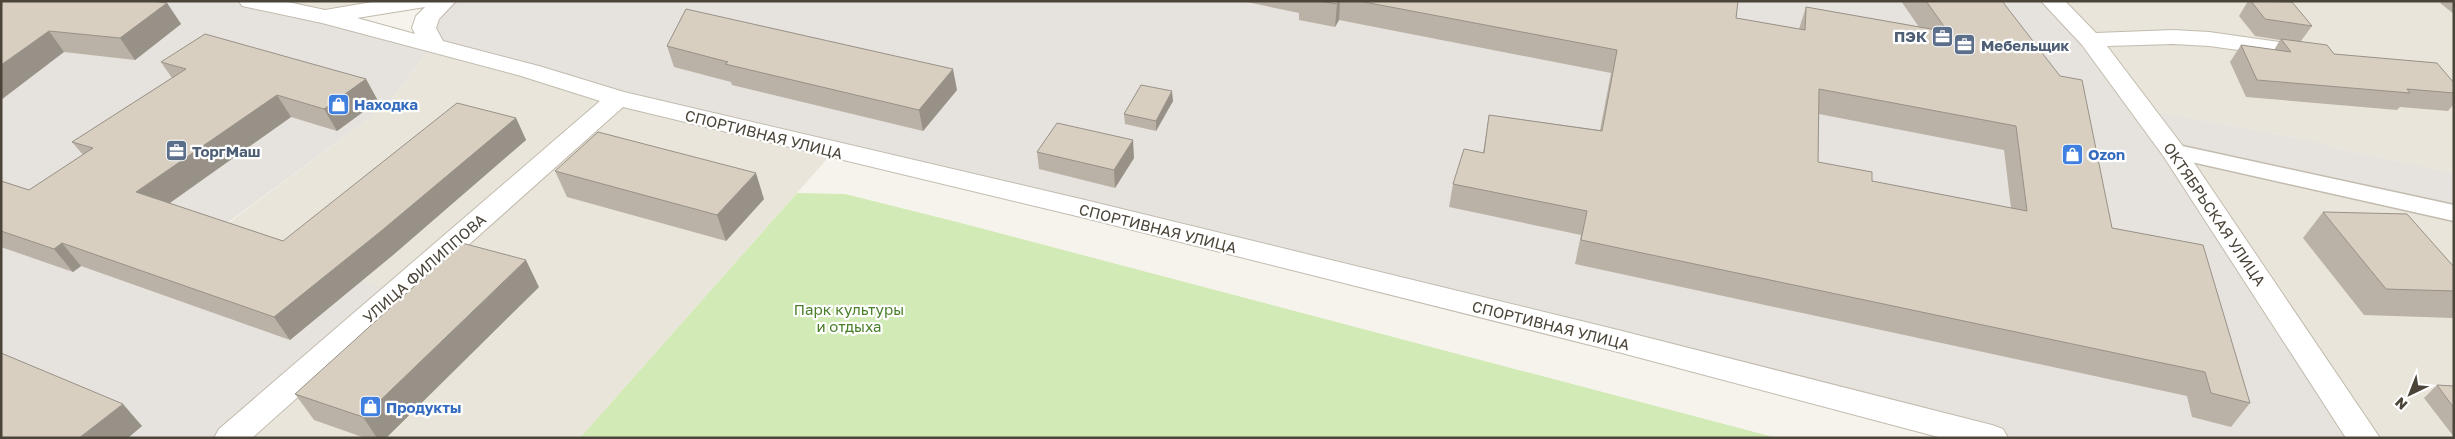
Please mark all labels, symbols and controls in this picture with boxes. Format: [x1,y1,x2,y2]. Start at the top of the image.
office icon: ПЭК [1931,24,1955,48]
place label: ПЭК [1894,27,1927,45]
office icon: Мебельщик [1953,33,1977,57]
place label: Мебельщик [1981,36,2070,54]
shop icon: Находка [326,92,350,116]
place label: Находка [354,95,418,113]
street label: СПОРТИВНАЯ УЛИЦА [683,106,845,162]
office icon: ТоргМаш [164,139,188,163]
street label: ОКТЯБРЬСКАЯ УЛИЦА [2160,139,2270,289]
place label: ТоргМаш [192,142,260,160]
shop icon: Ozon [2060,142,2084,166]
place label: Ozon [2088,145,2125,163]
street label: СПОРТИВНАЯ УЛИЦА [1077,200,1239,256]
street label: УЛИЦА ФИЛИППОВА [359,210,489,326]
street label: СПОРТИВНАЯ УЛИЦА [1470,297,1632,353]
park label: Парк культуры и отдыха [794,300,904,335]
north arrow [2385,369,2435,419]
text: N [2391,394,2410,414]
shop icon: Продукты [358,395,382,419]
place label: Продукты [386,398,461,416]

